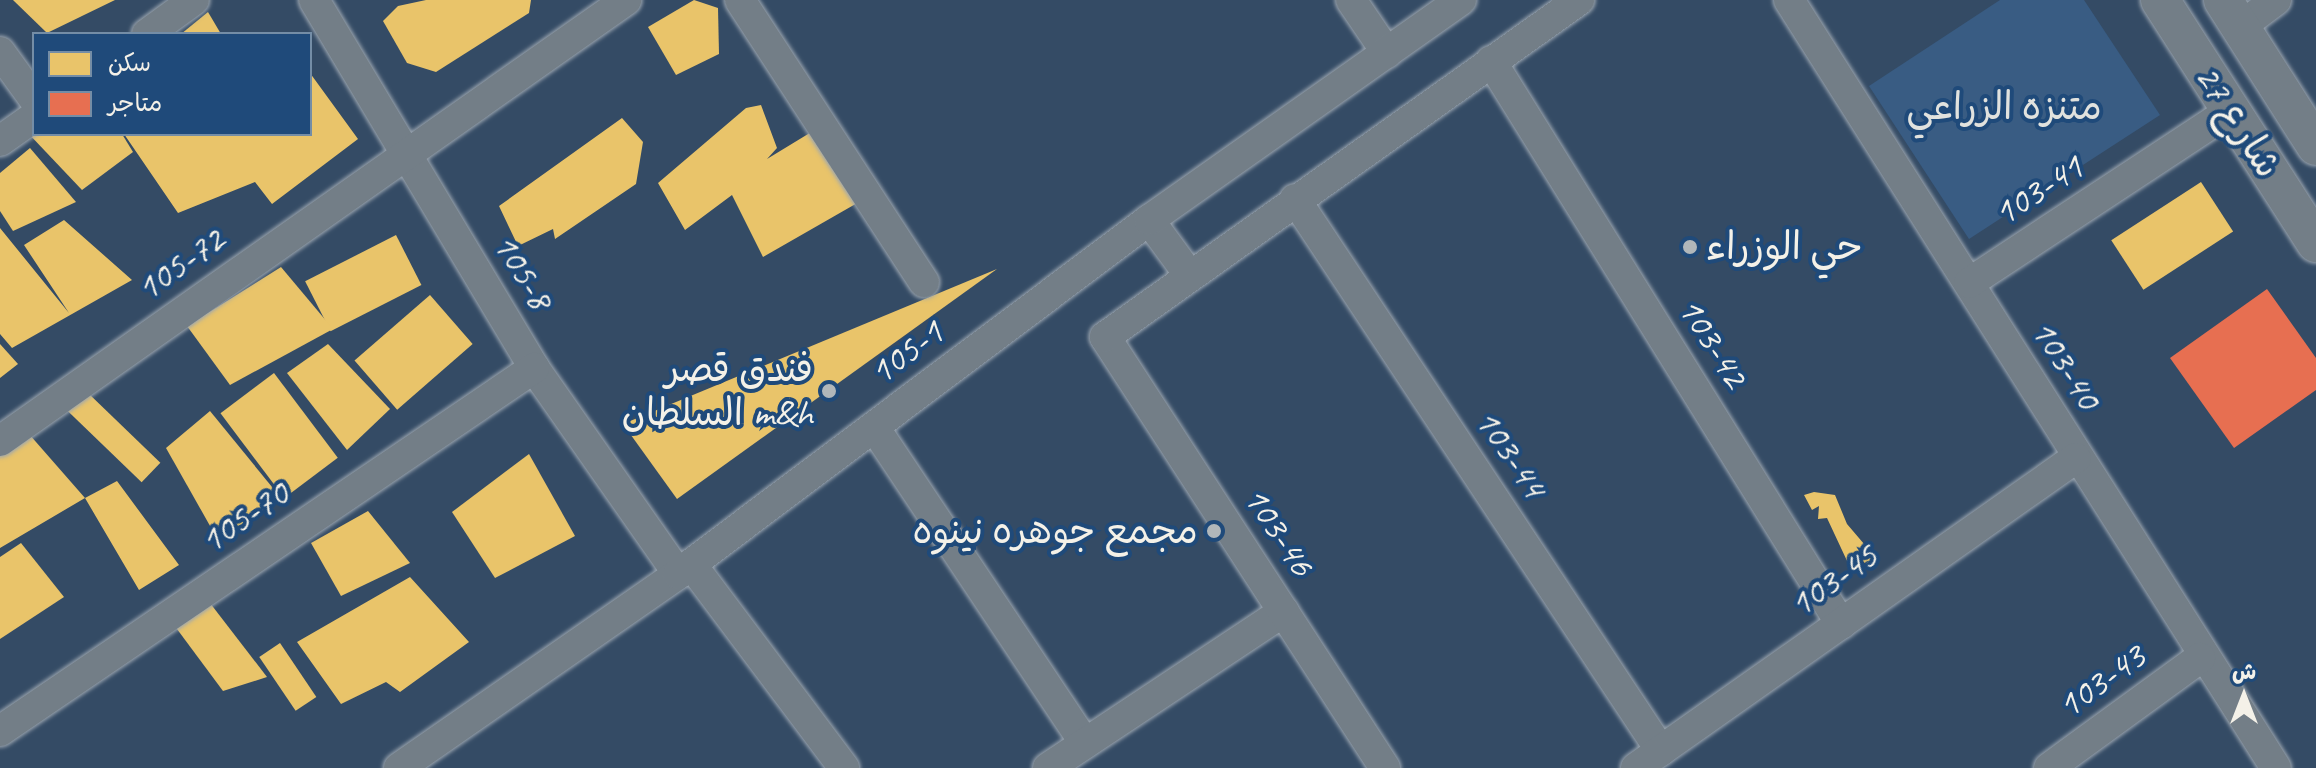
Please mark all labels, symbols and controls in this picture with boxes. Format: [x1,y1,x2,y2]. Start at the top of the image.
legend [32,32,312,136]
text: سكن [108,48,151,78]
street label: شارع 27 [2185,56,2291,186]
park label: متنزه الزراعي [1906,84,2102,130]
text: متاجر [108,88,162,118]
street label: 103-41 [1985,144,2091,236]
street label: 105-72 [127,217,233,311]
place label: حي الوزراء [1706,224,1863,270]
street label: 105-8 [483,225,563,317]
marker: حي الوزراء [1681,238,1699,256]
street label: 103-42 [1668,288,1758,396]
street label: 105-1 [860,309,952,395]
street label: 103-40 [2021,310,2111,418]
place label: فندق قصر السلطان m&h [622,346,813,436]
marker: فندق قصر السلطان m&h [820,382,838,400]
street label: 103-44 [1465,400,1557,506]
street label: 105-70 [191,471,297,563]
street label: 103-46 [1233,478,1325,584]
place label: مجمع جوهره نينوه [913,508,1198,554]
marker: مجمع جوهره نينوه [1205,522,1223,540]
street label: 103-45 [1780,533,1886,627]
street label: 103-43 [2048,634,2154,728]
north arrow [2204,656,2284,736]
text: ش [2232,658,2256,686]

